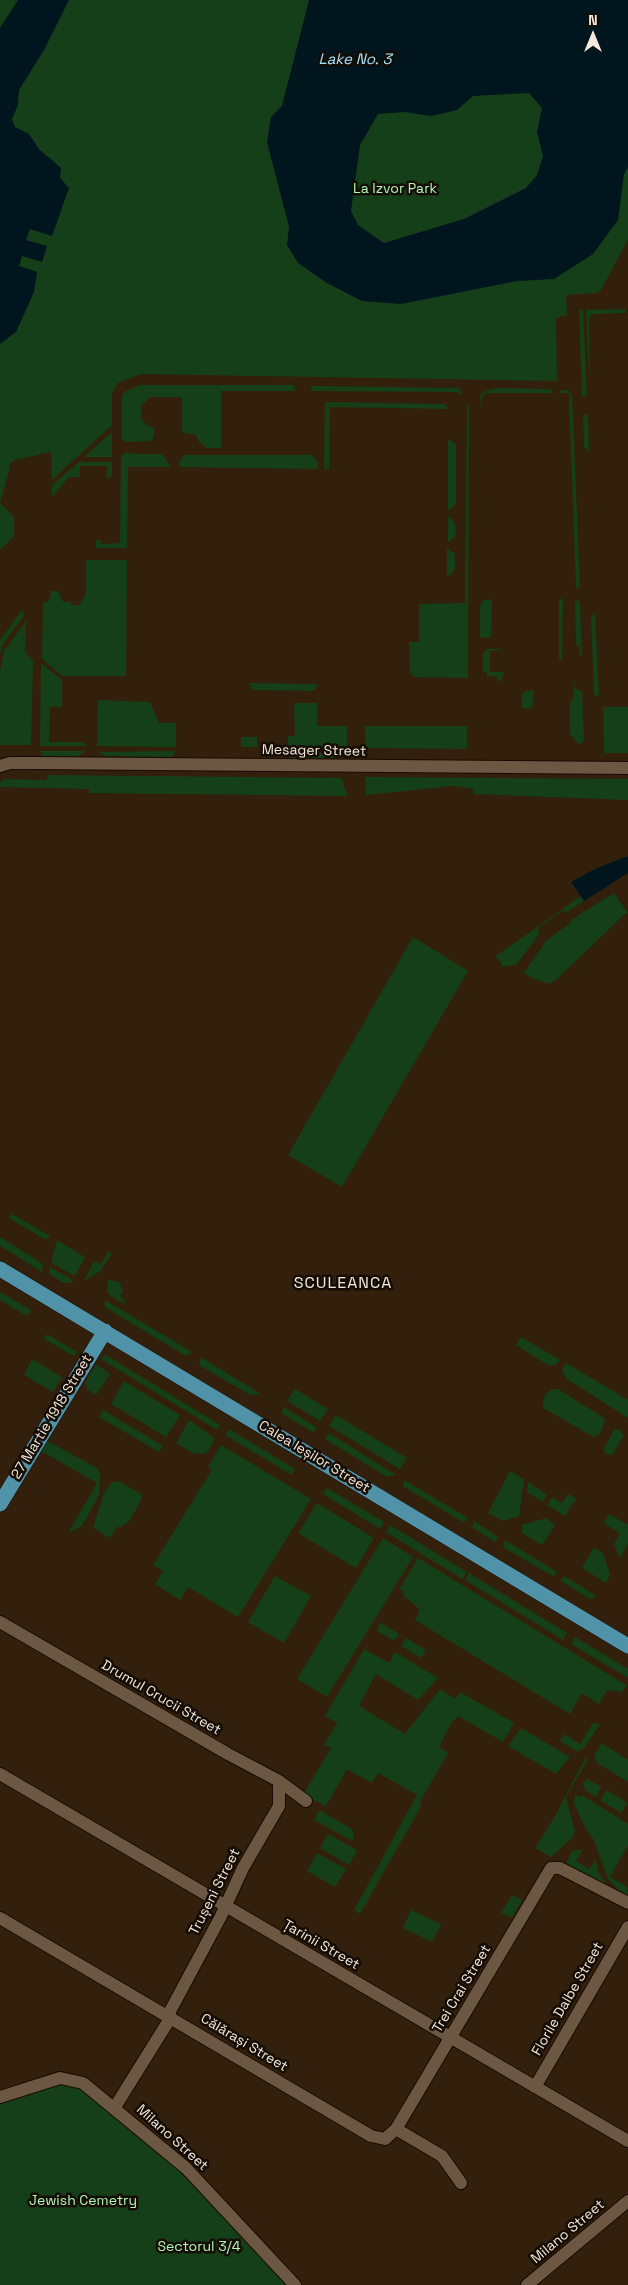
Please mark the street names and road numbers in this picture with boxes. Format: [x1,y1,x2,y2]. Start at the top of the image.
street label: Mesager Street [262,742,366,760]
street label: 27 Martie 1918 Street [8,1352,96,1482]
street label: Calea Ieșilor Street [255,1417,373,1497]
street label: Drumul Crucii Street [98,1657,224,1739]
street label: Trușeni Street [186,1846,244,1938]
street label: Țarinii Street [280,1916,362,1974]
street label: Florile Dalbe Street [529,1939,607,2059]
street label: Trei Crai Street [429,1942,495,2036]
street label: Călărași Street [197,2010,291,2076]
street label: Milano Street [133,2101,211,2175]
street label: Milano Street [528,2196,608,2268]

